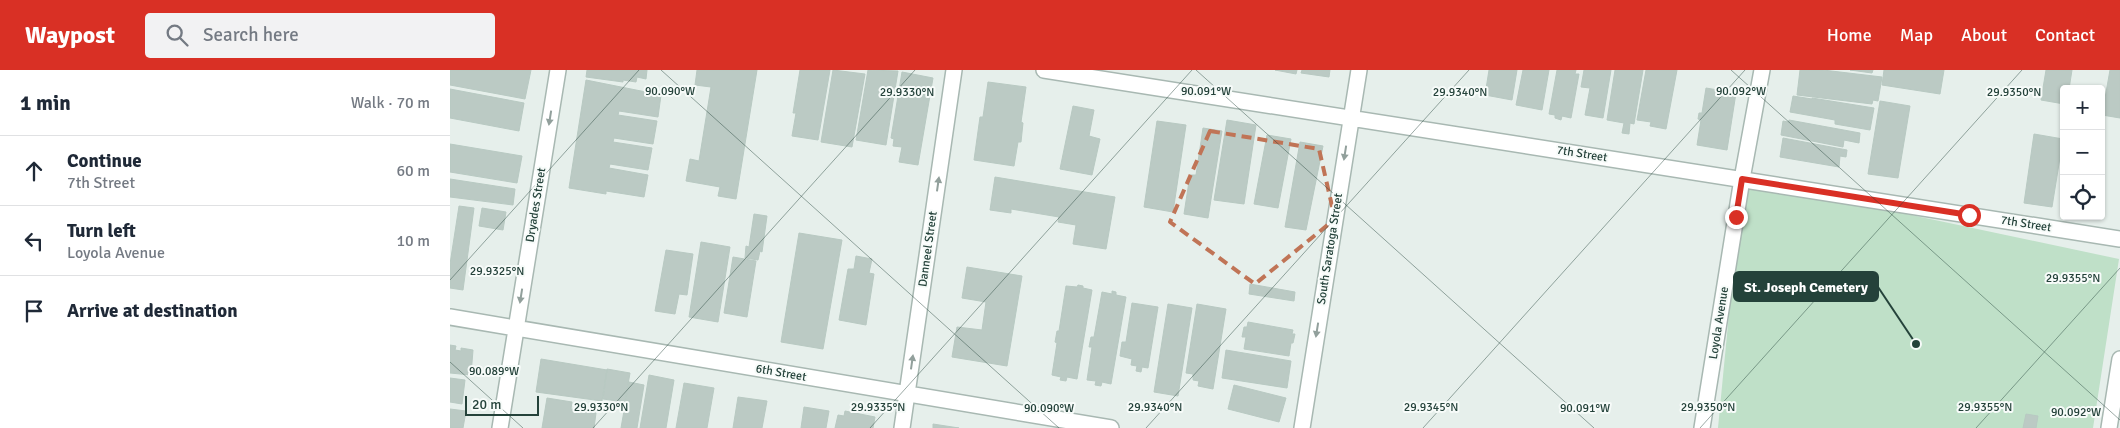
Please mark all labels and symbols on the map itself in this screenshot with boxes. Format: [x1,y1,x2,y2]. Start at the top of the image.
text: 90.090°W [645,84,695,99]
text: 90.091°W [1181,84,1231,99]
text: 90.092°W [1716,84,1766,99]
text: 29.9330°N [880,85,934,100]
text: 29.9340°N [1433,85,1487,100]
text: 29.9350°N [1987,85,2041,100]
one-way arrow [546,110,554,126]
street label: 7th Street [1556,143,1608,165]
one-way arrow [1340,145,1348,161]
street label: Dryades Street [523,167,549,243]
one-way arrow [934,176,942,192]
street label: South Saratoga Street [1314,192,1346,306]
route start [1958,204,1981,227]
route end [1725,206,1748,229]
street label: Danneel Street [915,210,941,288]
street label: 7th Street [2000,213,2052,235]
text: 29.9325°N [470,264,524,279]
text: 29.9355°N [2046,271,2100,286]
callout: St. Joseph Cemetery [1734,272,1878,301]
text: St. Joseph Cemetery [1744,279,1868,296]
street label: Loyola Avenue [1706,286,1732,360]
one-way arrow [517,288,525,304]
one-way arrow [1312,323,1320,339]
one-way arrow [908,354,916,370]
street label: 6th Street [755,361,807,385]
text: 90.089°W [469,364,519,379]
scale bar [465,393,539,416]
text: 29.9330°N [574,400,628,415]
text: 29.9335°N [851,400,905,415]
text: 29.9340°N [1128,400,1182,415]
text: 29.9345°N [1404,400,1458,415]
text: 29.9350°N [1681,400,1735,415]
text: 29.9355°N [1958,400,2012,415]
text: 90.090°W [1024,401,1074,416]
text: 90.091°W [1560,401,1610,416]
text: 90.092°W [2051,405,2101,420]

